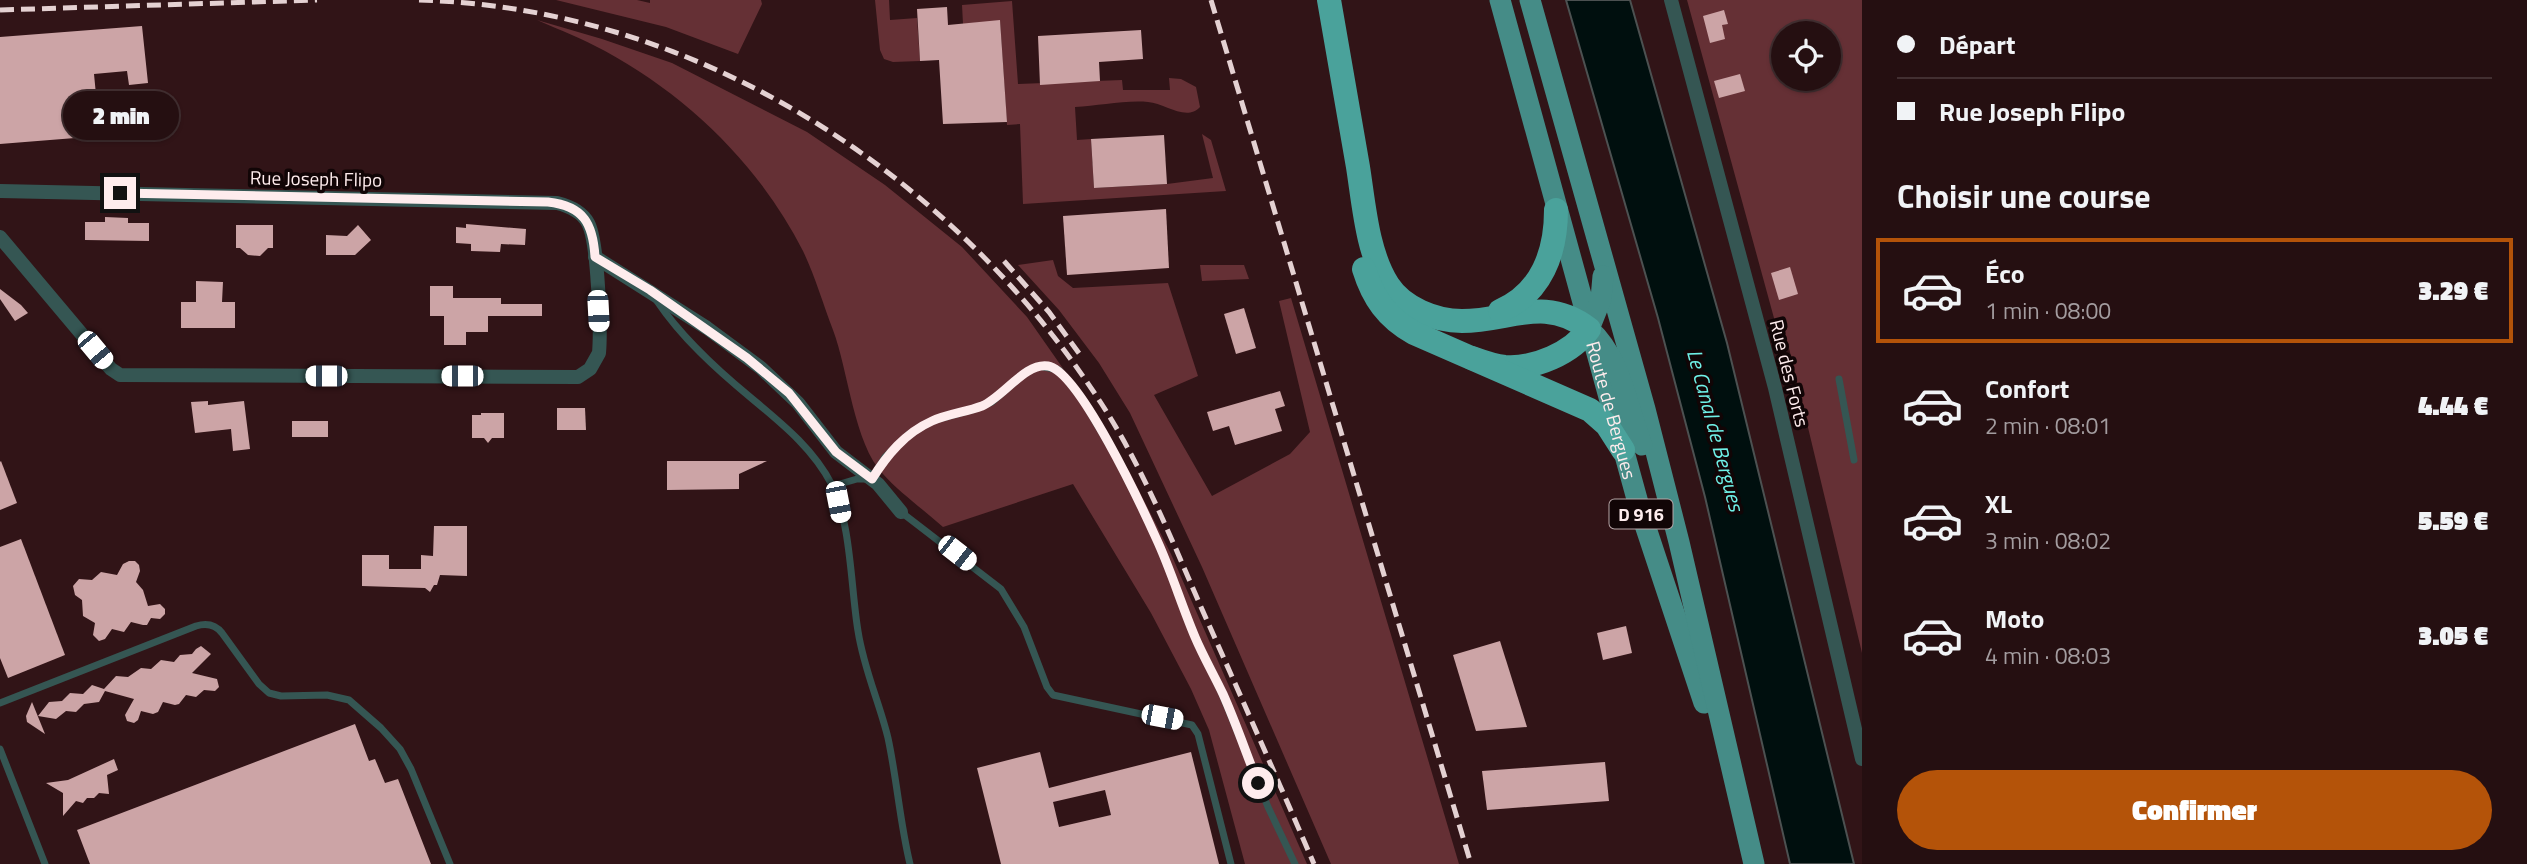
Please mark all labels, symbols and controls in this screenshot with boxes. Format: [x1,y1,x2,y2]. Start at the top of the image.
map controls [1771,21,1841,91]
button: locate [1771,21,1841,91]
text: Départ [1939,25,2015,64]
callout: 2 min [62,92,178,140]
text: Rue Joseph Flipo [1939,92,2125,131]
text: 2 min [92,98,150,133]
street label: Rue Joseph Flipo [250,162,382,194]
text: Choisir une course [1897,172,2151,220]
route end [104,177,136,209]
text: Éco [1985,254,2025,293]
icon: car [1901,259,1964,322]
text: 3.29 € [2418,271,2488,310]
car [587,289,610,333]
text: 1 min · 08:00 [1985,293,2111,328]
street label: Rue des Forts [1763,316,1817,430]
car [74,327,117,373]
street label: Route de Bergues [1580,337,1645,482]
water label: Le Canal de Bergues [1679,346,1753,516]
car [306,366,348,387]
car [442,366,484,387]
text: Confort [1985,369,2069,408]
icon: car [1901,374,1964,437]
text: 4.44 € [2418,386,2488,425]
text: 2 min · 08:01 [1985,408,2111,443]
car [824,479,853,525]
text: XL [1985,484,2012,523]
icon: car [1901,489,1964,552]
road number: D 916 [1610,500,1672,528]
text: 5.59 € [2418,501,2488,540]
text: 3 min · 08:02 [1985,523,2111,558]
car [934,532,981,574]
text: Moto [1985,599,2044,638]
icon: car [1901,604,1964,667]
text: 3.05 € [2418,616,2488,655]
text: 4 min · 08:03 [1985,638,2111,673]
car [1140,703,1185,731]
route start [1242,767,1274,799]
button: Confirmer [1897,770,2492,850]

